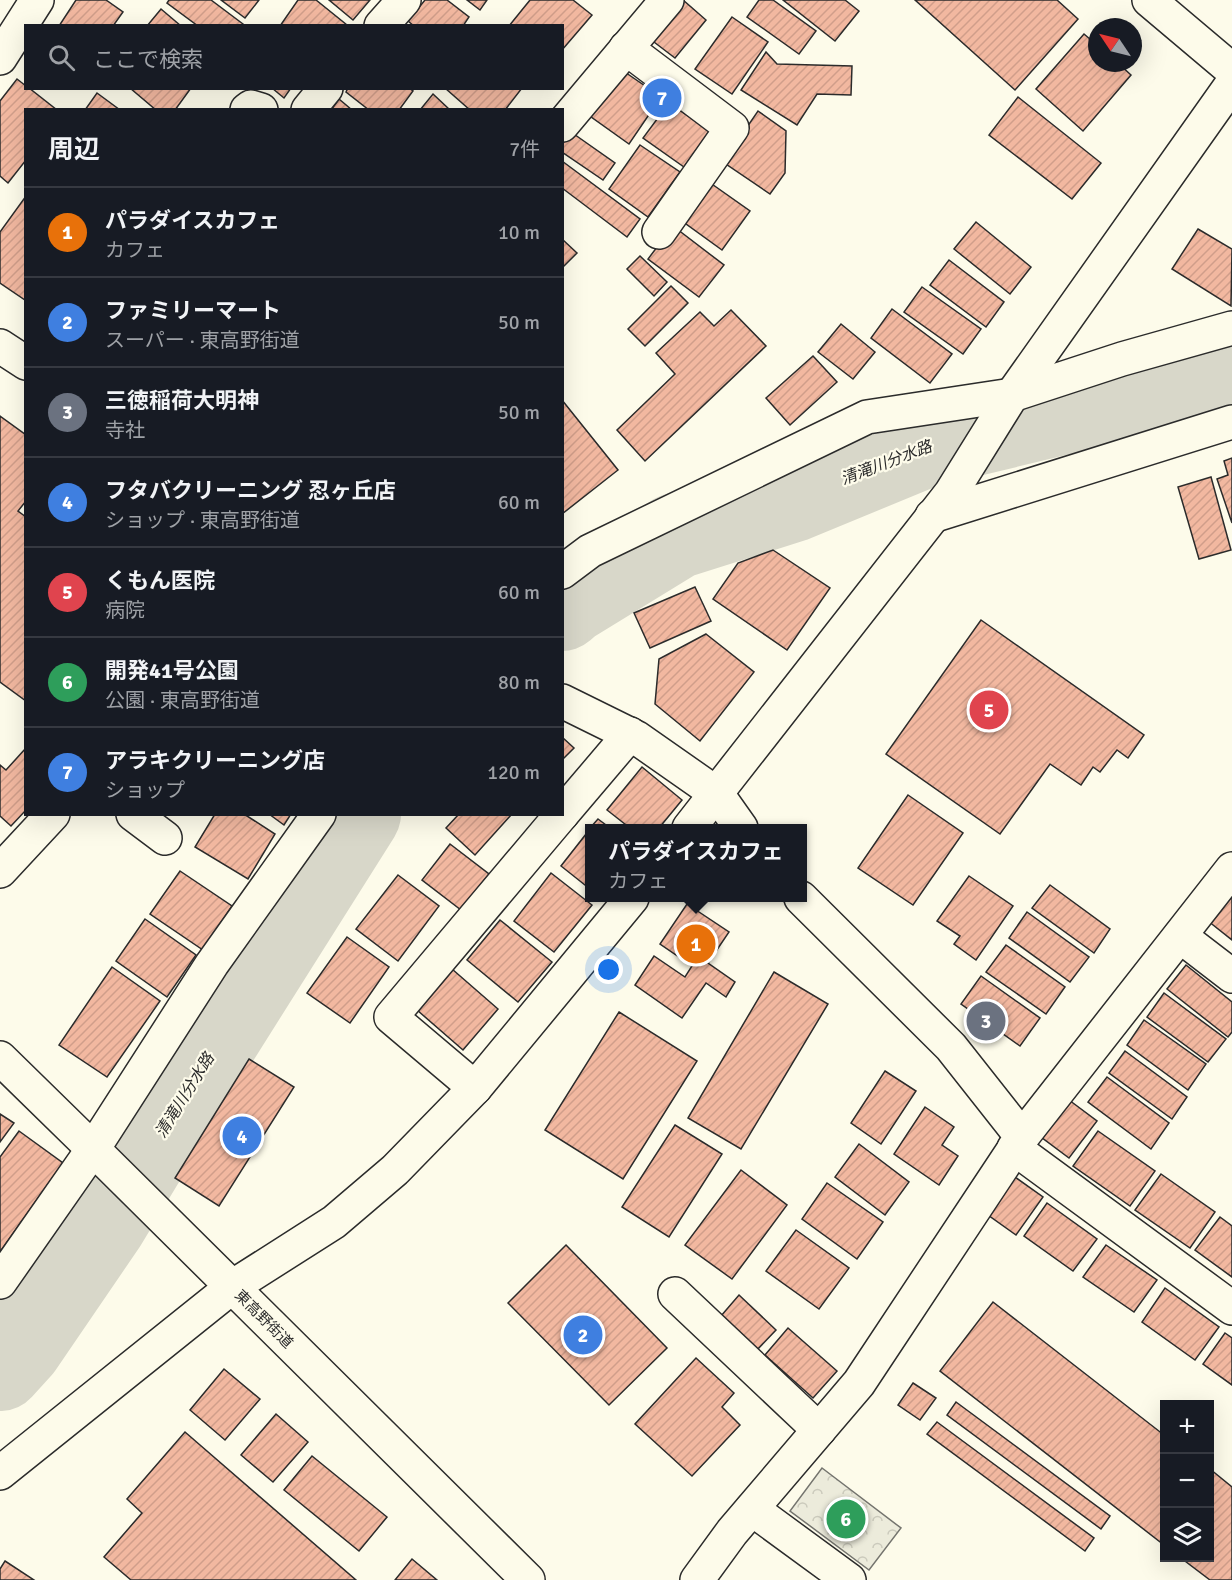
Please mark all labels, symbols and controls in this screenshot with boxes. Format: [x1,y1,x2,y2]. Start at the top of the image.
north arrow [1088,18,1142,72]
search box [24,24,564,90]
icon: search [45,41,78,74]
text: ここで検索 [93,46,203,73]
pin: 7 [642,76,682,120]
text: 周辺 [48,134,100,166]
text: 7件 [509,137,540,162]
text: パラダイスカフェ [105,207,280,234]
text: 1 [62,220,73,245]
text: 10 m [498,220,540,245]
text: カフェ [105,238,165,263]
text: ファミリーマート [105,297,281,324]
text: 2 [62,310,73,335]
text: 50 m [498,310,540,335]
text: スーパー · 東高野街道 [105,328,300,353]
text: 三徳稲荷大明神 [105,387,259,414]
text: 3 [62,400,73,425]
text: 50 m [498,400,540,425]
text: 寺社 [105,418,145,443]
water label: 清滝川分水路 [838,436,937,489]
text: フタバクリーニング 忍ヶ丘店 [105,477,396,504]
text: 4 [62,490,73,515]
text: 60 m [498,490,540,515]
text: ショップ · 東高野街道 [105,508,300,533]
text: くもん医院 [105,567,215,594]
text: 5 [62,580,73,605]
text: 60 m [498,580,540,605]
text: 病院 [105,598,145,623]
text: 開発41号公園 [105,657,239,684]
text: 6 [62,670,73,695]
text: 80 m [498,670,540,695]
text: 公園 · 東高野街道 [105,688,260,713]
pin: 5 [970,688,1008,732]
text: アラキクリーニング店 [105,747,325,774]
text: 7 [62,760,73,785]
text: 120 m [487,760,540,785]
text: ショップ [105,778,185,803]
popup [585,824,807,902]
text: パラダイスカフェ [608,838,784,865]
text: カフェ [608,869,668,894]
pin: 1 [676,922,716,966]
your location [594,955,623,984]
pin: 3 [966,998,1006,1044]
water label: 清滝川分水路 [151,1048,220,1142]
pin: 4 [222,1114,262,1158]
street label: 東高野街道 [231,1286,297,1352]
pin: 2 [564,1312,602,1358]
map controls [1160,1400,1214,1562]
button: + [1160,1400,1214,1454]
button: − [1160,1454,1214,1508]
pin: 6 [826,1496,866,1541]
button: layers [1160,1508,1214,1562]

